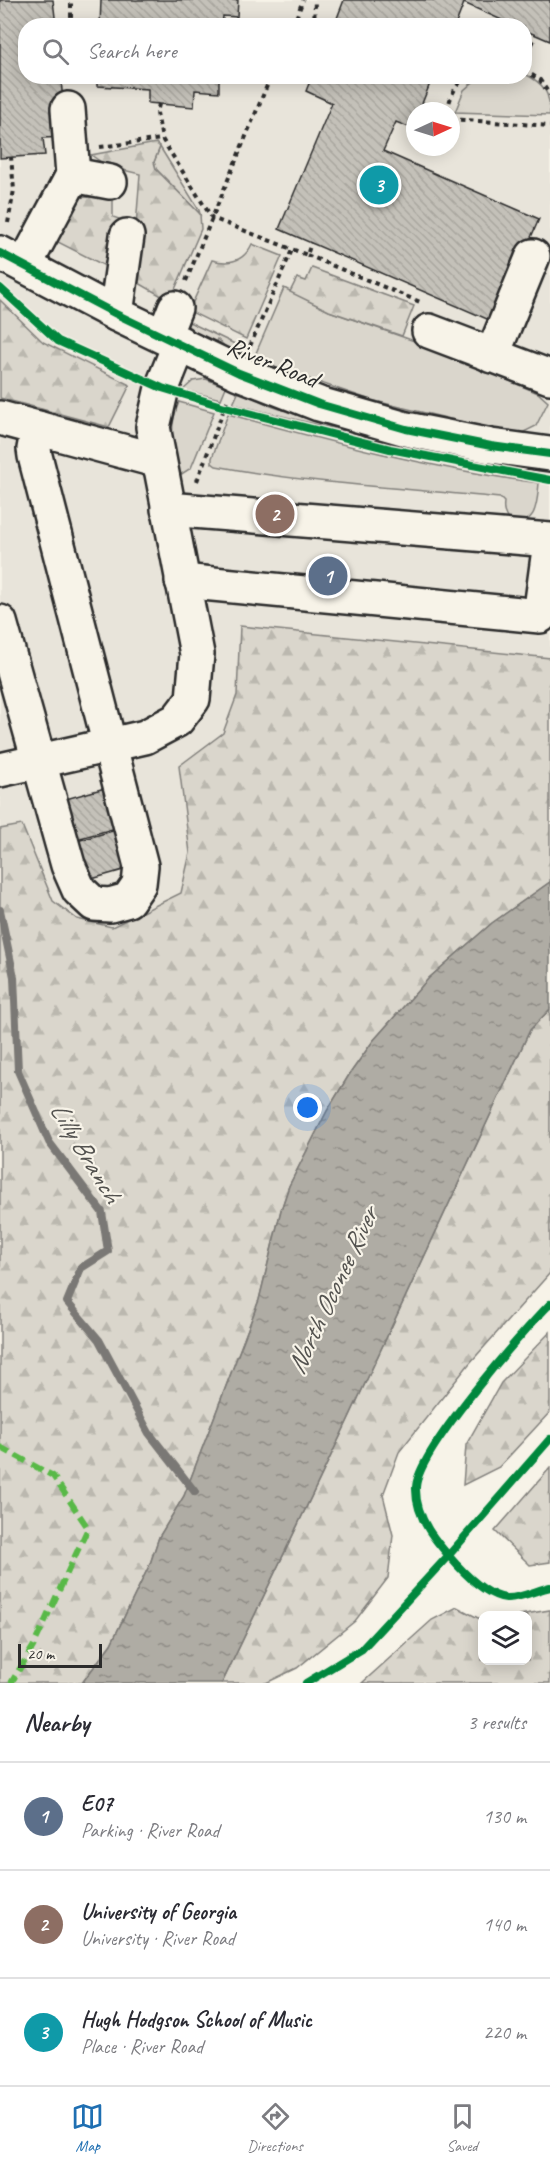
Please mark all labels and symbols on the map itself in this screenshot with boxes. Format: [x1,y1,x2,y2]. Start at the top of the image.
north arrow [406,102,460,156]
pin: 3 [360,162,398,207]
street label: River Road [222,329,327,397]
pin: 2 [256,492,294,536]
pin: 1 [308,554,348,598]
your location [293,1093,322,1122]
water label: Lilly Branch [43,1095,131,1211]
water label: North Oconee River [279,1198,387,1379]
scale bar [18,1641,102,1668]

